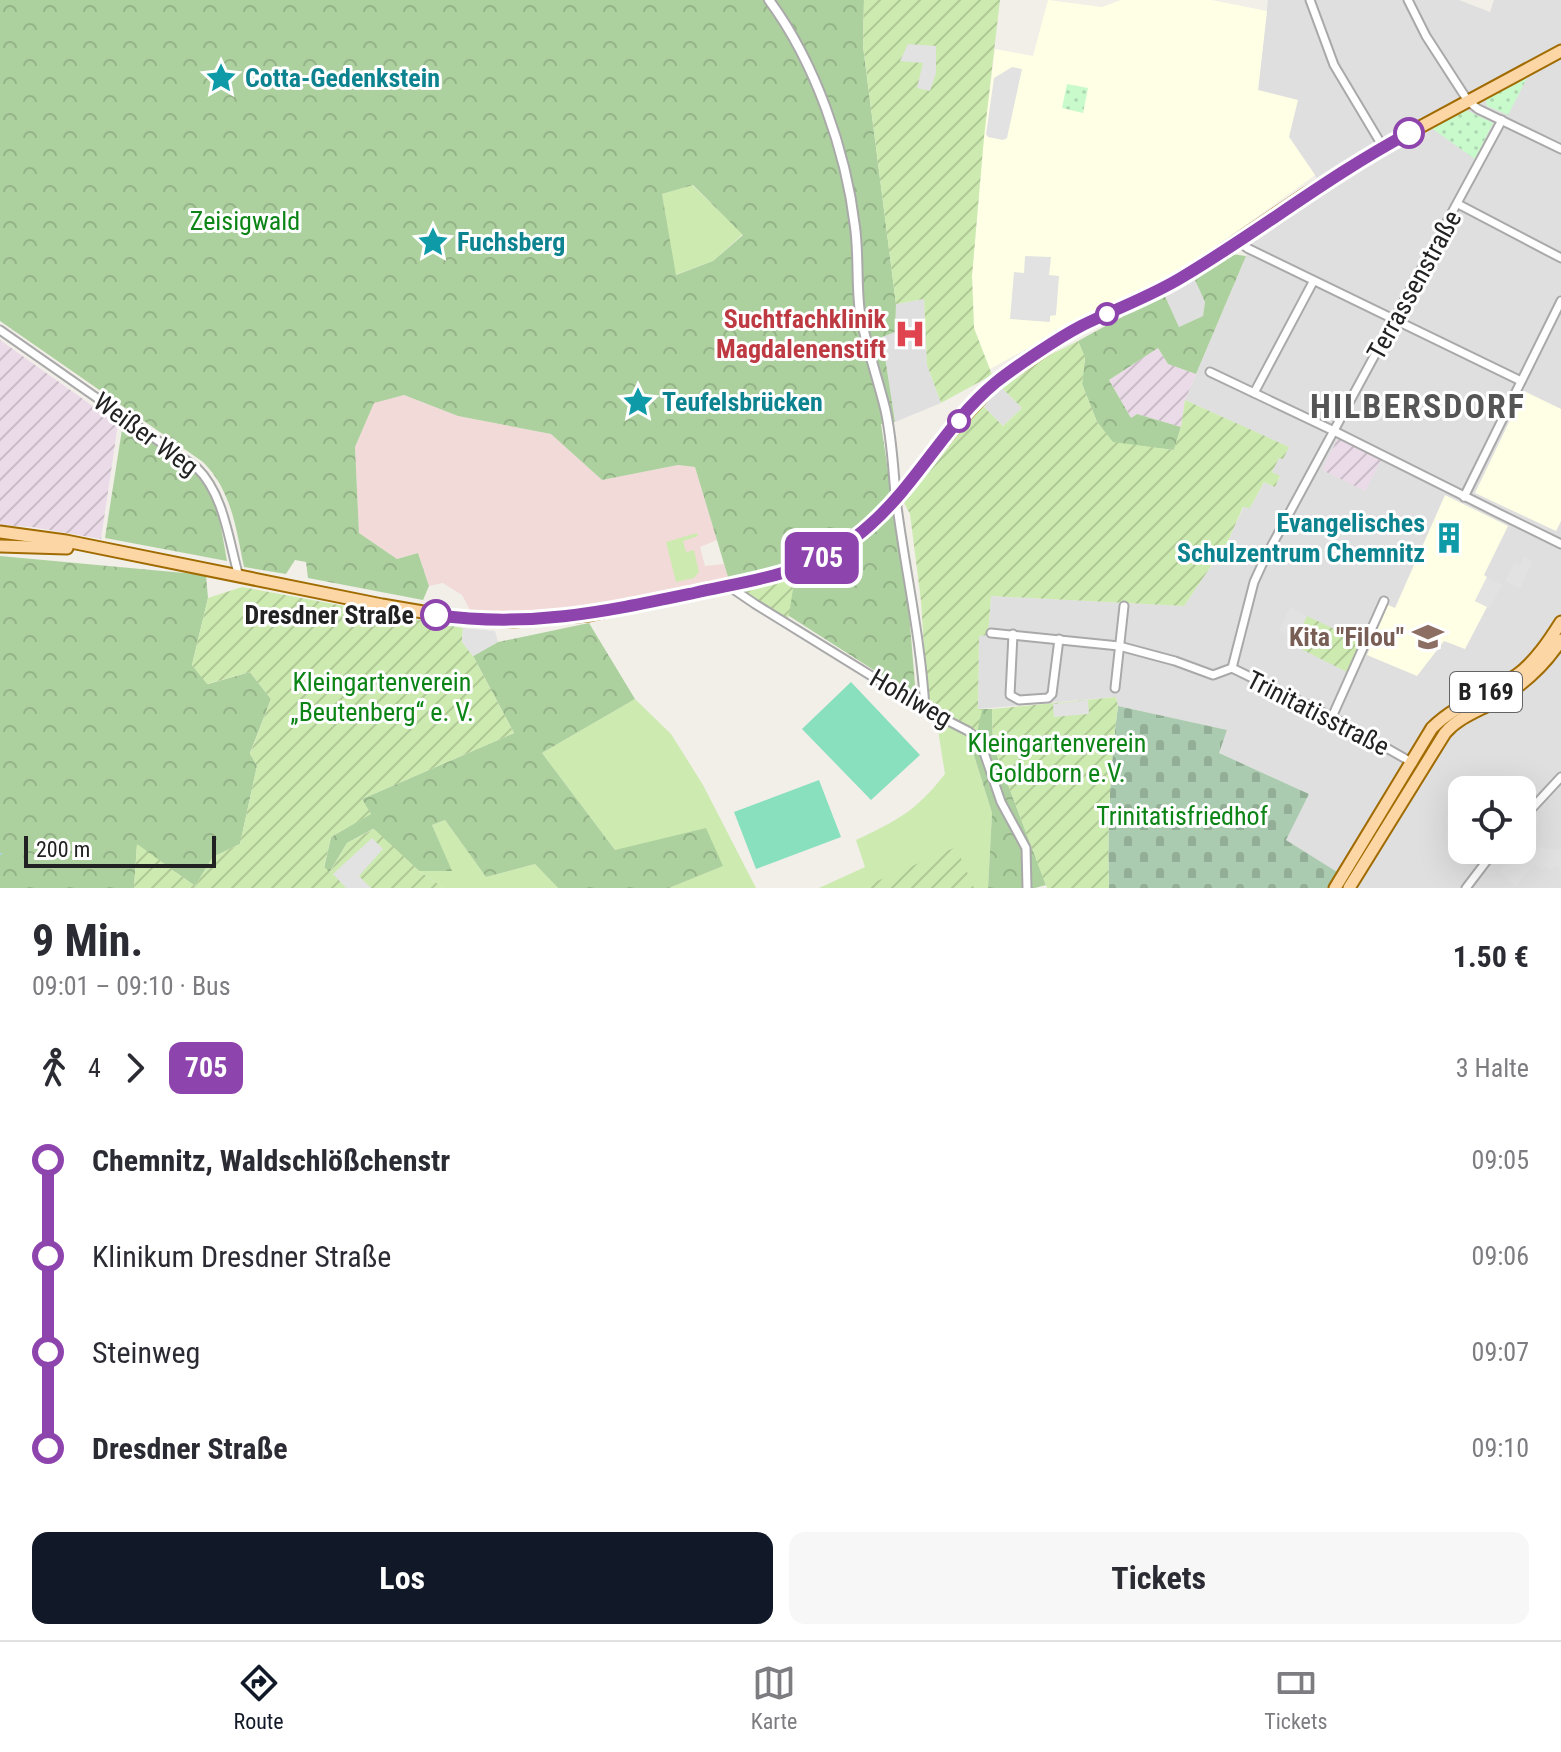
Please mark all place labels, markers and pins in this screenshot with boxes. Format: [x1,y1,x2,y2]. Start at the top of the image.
place icon: Cotta-Gedenkstein [204,61,238,95]
place label: Cotta-Gedenkstein [245,63,440,93]
unlabelled marker [1394,118,1424,148]
place icon: Fuchsberg [416,225,450,259]
place label: Fuchsberg [457,227,565,257]
unlabelled marker [1096,303,1118,325]
place label: Suchtfachklinik Magdalenenstift [716,304,887,364]
hospital icon: Suchtfachklinik Magdalenenstift [893,317,927,351]
place icon: Teufelsbrücken [621,385,655,419]
place label: Teufelsbrücken [662,387,823,417]
unlabelled marker [948,410,970,432]
place label: Evangelisches Schulzentrum Chemnitz [1177,508,1425,568]
building icon: Evangelisches Schulzentrum Chemnitz [1432,521,1466,555]
place label: Dresdner Straße [245,600,414,630]
marker: Dresdner Straße [421,600,451,630]
school or university icon: Kita "Filou" [1411,620,1445,654]
place label: Kita "Filou" [1289,622,1404,652]

